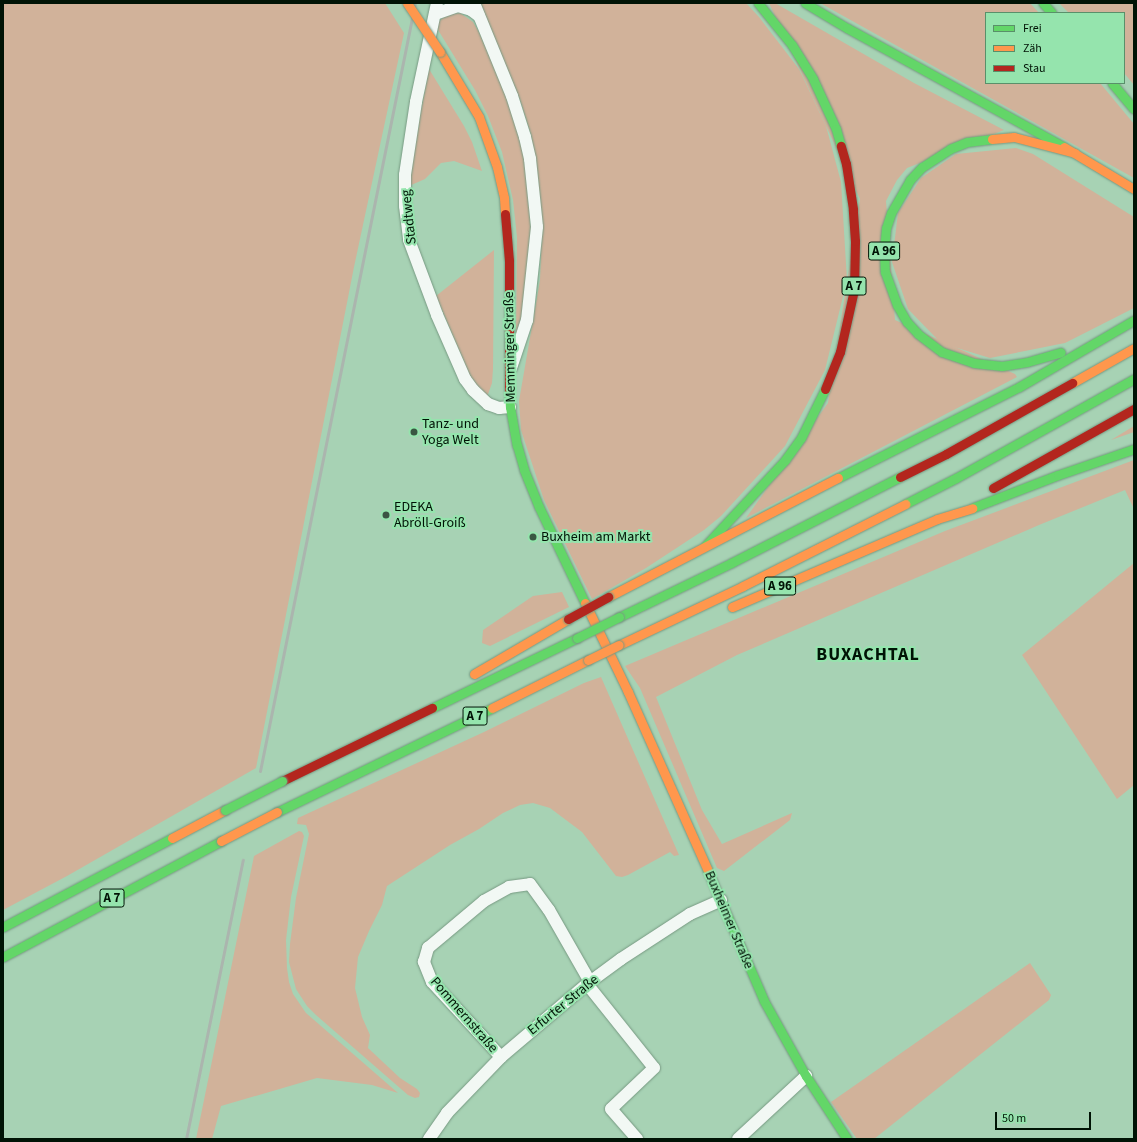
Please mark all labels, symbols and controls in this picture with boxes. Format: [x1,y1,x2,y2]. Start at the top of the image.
legend [985,12,1125,84]
text: Frei [1023,20,1042,37]
text: Zäh [1023,40,1042,57]
text: Stau [1023,60,1046,77]
street label: Stadtweg [398,189,420,245]
road number: A 96 [868,240,900,262]
road number: A 7 [841,275,867,297]
street label: Memminger Straße [501,291,519,403]
place label: Tanz- und Yoga Welt [422,416,479,448]
marker: Tanz- und Yoga Welt [409,427,419,437]
place label: EDEKA Abröll-Groiß [394,499,466,532]
marker: EDEKA Abröll-Groiß [381,510,391,520]
place label: Buxheim am Markt [541,529,650,545]
marker: Buxheim am Markt [528,532,538,542]
road number: A 96 [764,575,796,597]
district label: BUXACHTAL [816,644,920,666]
road number: A 7 [462,705,488,727]
street label: Buxheimer Straße [701,868,757,972]
road number: A 7 [99,887,125,909]
street label: Erfurter Straße [524,971,602,1039]
street label: Pommernstraße [427,974,501,1056]
scale bar [997,1104,1093,1130]
text: 50 m [1002,1110,1026,1127]

